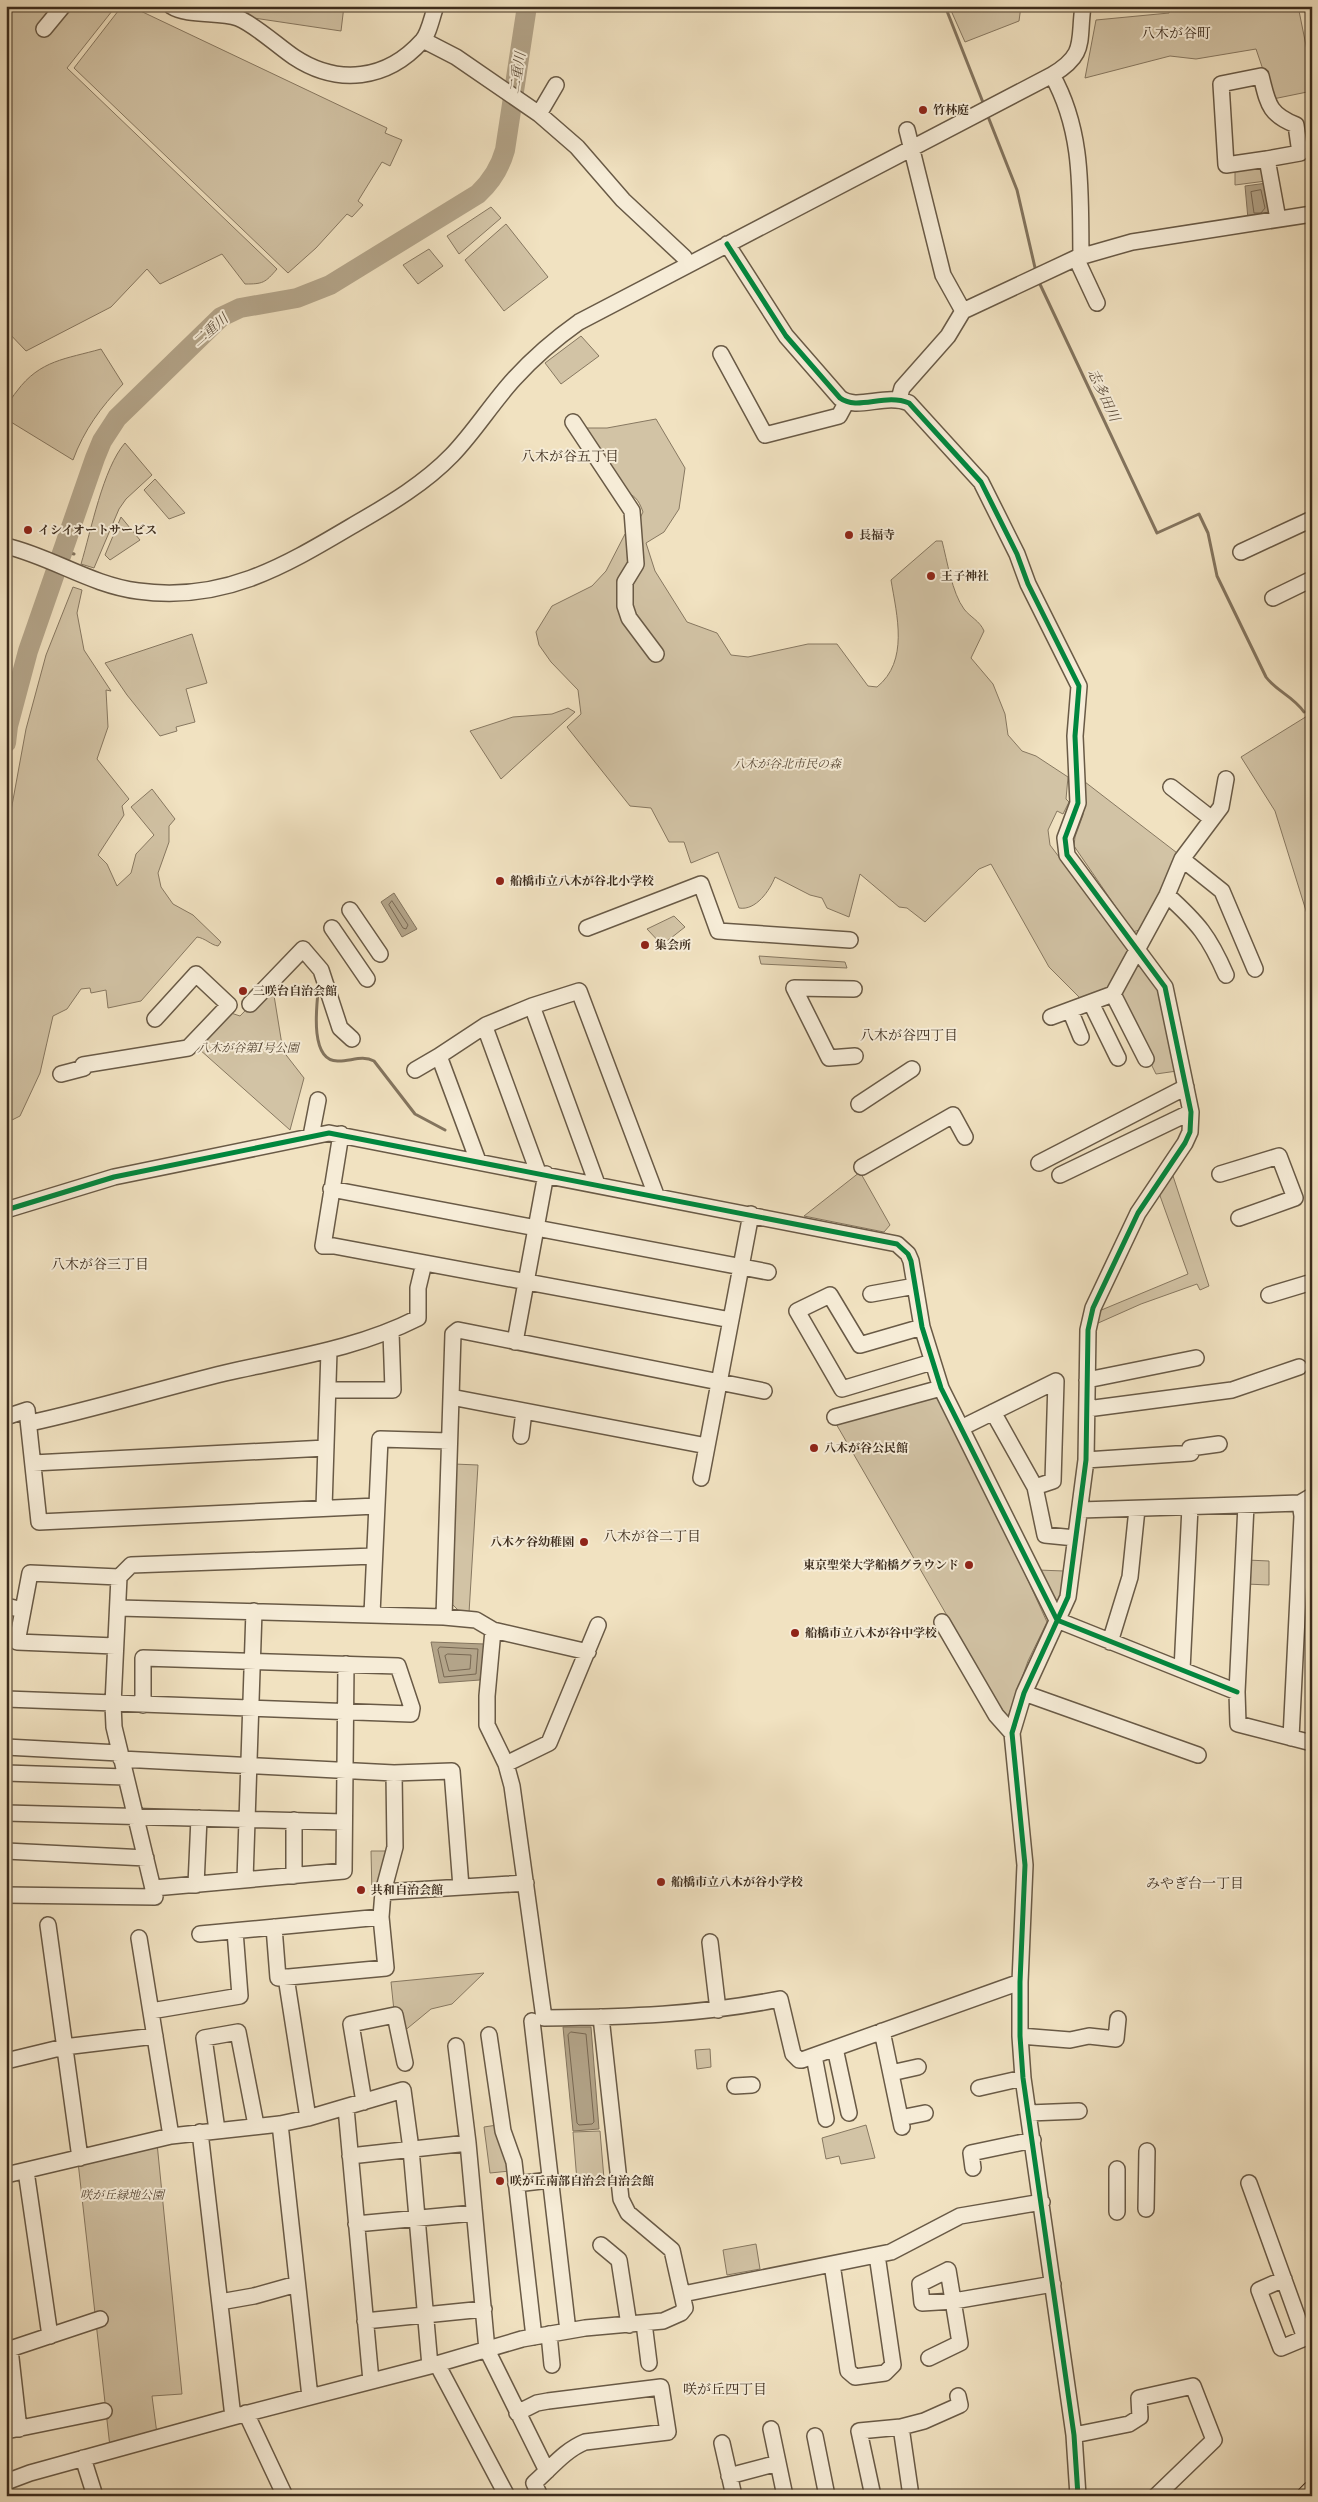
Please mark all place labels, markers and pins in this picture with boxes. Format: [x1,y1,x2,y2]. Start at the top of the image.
place label: 竹林庭 [933,102,969,117]
marker: 竹林庭 [917,104,929,116]
place label: イシイオートサービス [38,522,157,537]
marker: イシイオートサービス [22,524,34,536]
place label: 長福寺 [859,527,895,542]
marker: 長福寺 [843,529,855,541]
place label: 王子神社 [941,568,989,583]
marker: 王子神社 [925,570,937,582]
place label: 船橋市立八木が谷北小学校 [510,873,654,888]
marker: 船橋市立八木が谷北小学校 [494,875,506,887]
place label: 集会所 [655,937,691,952]
marker: 集会所 [639,939,651,951]
place label: 三咲台自治会館 [253,983,337,998]
marker: 三咲台自治会館 [237,985,249,997]
place label: 八木が谷公民館 [824,1440,908,1455]
marker: 八木が谷公民館 [808,1442,820,1454]
place label: 八木ケ谷幼稚園 [490,1534,574,1549]
marker: 八木ケ谷幼稚園 [578,1536,590,1548]
place label: 東京聖栄大学船橋グラウンド [803,1557,959,1572]
marker: 東京聖栄大学船橋グラウンド [963,1559,975,1571]
place label: 船橋市立八木が谷中学校 [805,1625,937,1640]
marker: 船橋市立八木が谷中学校 [789,1627,801,1639]
place label: 船橋市立八木が谷小学校 [671,1874,803,1889]
marker: 船橋市立八木が谷小学校 [655,1876,667,1888]
place label: 共和自治会館 [371,1882,443,1897]
marker: 共和自治会館 [355,1884,367,1896]
place label: 咲が丘南部自治会自治会館 [510,2173,654,2188]
marker: 咲が丘南部自治会自治会館 [494,2175,506,2187]

